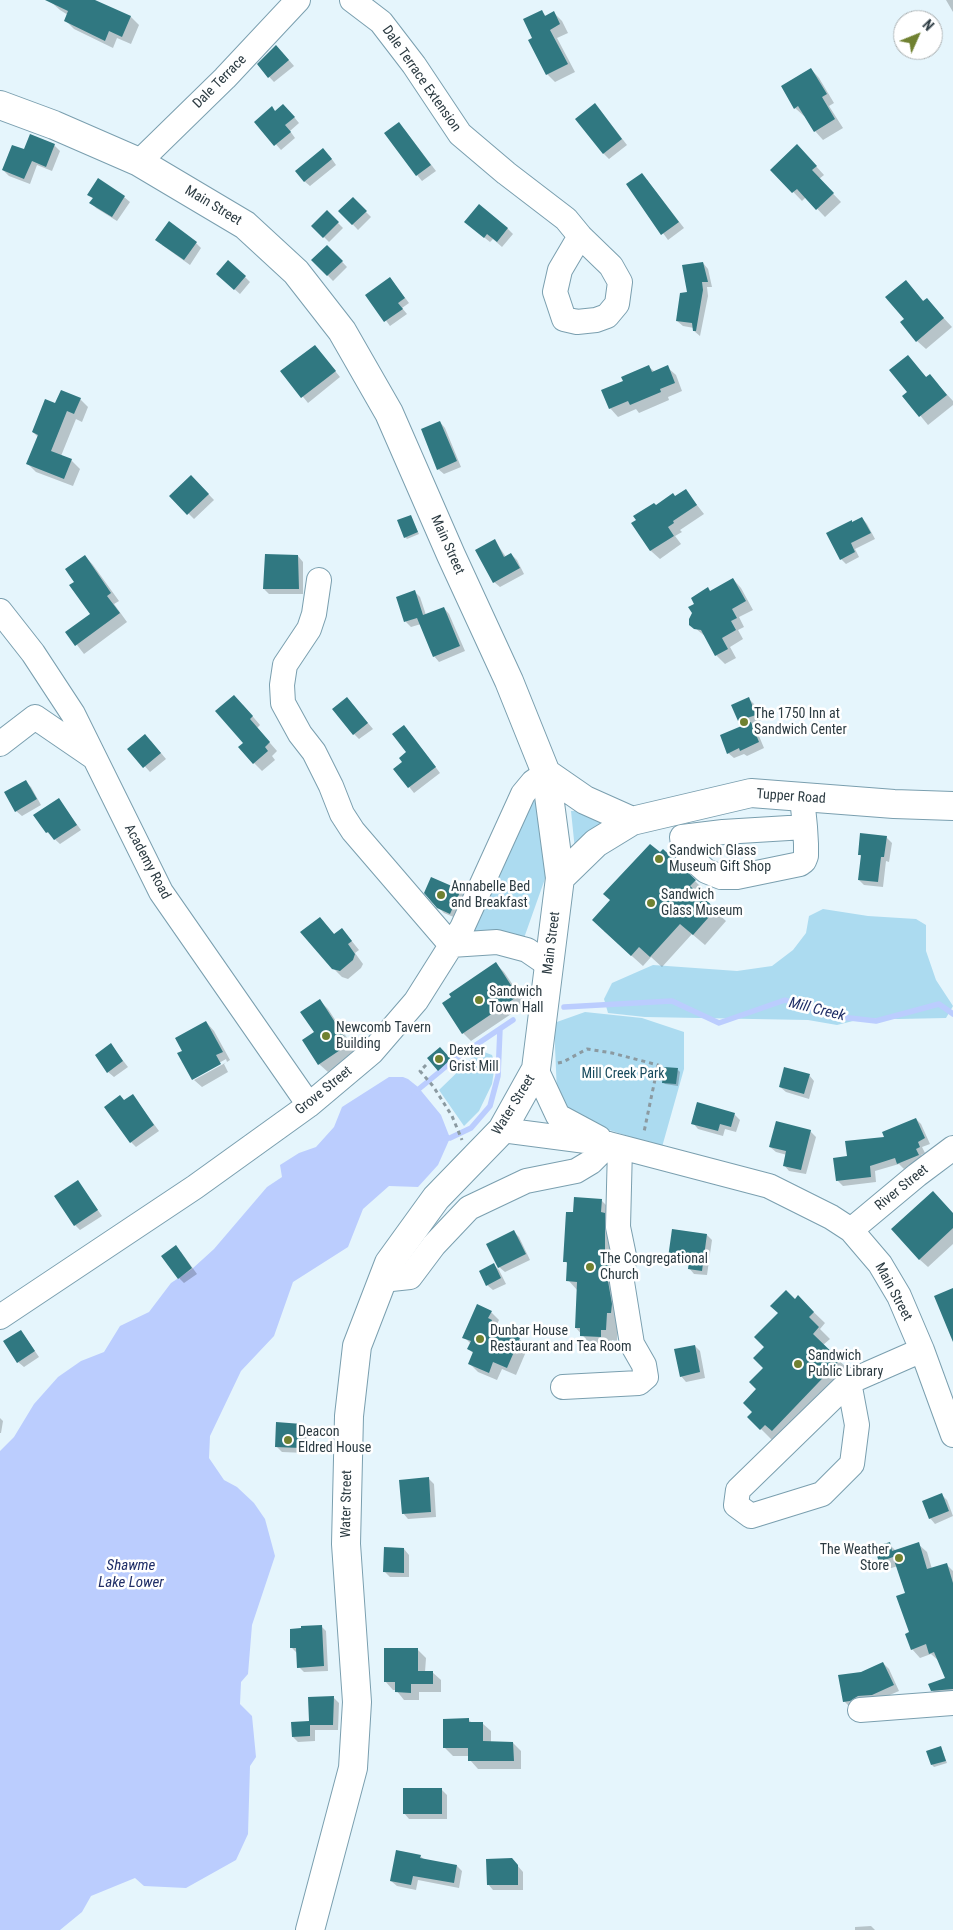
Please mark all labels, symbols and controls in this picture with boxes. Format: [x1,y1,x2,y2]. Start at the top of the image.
north arrow [893,10,943,60]
text: N [919,17,937,34]
street label: Dale Terrace Extension [378,23,464,135]
street label: Dale Terrace [190,52,250,112]
street label: Main Street [182,183,244,229]
street label: Main Street [426,513,468,577]
place label: The 1750 Inn at Sandwich Center [754,706,847,739]
marker: The 1750 Inn at Sandwich Center [738,716,750,728]
street label: Tupper Road [756,786,826,808]
street label: Academy Road [120,822,174,902]
place label: Sandwich Glass Museum Gift Shop [669,843,771,876]
marker: Sandwich Glass Museum Gift Shop [653,853,665,865]
place label: Annabelle Bed and Breakfast [451,879,530,912]
place label: Sandwich Glass Museum [661,887,743,920]
marker: Annabelle Bed and Breakfast [435,889,447,901]
marker: Sandwich Glass Museum [645,897,657,909]
street label: Main Street [540,911,564,975]
place label: Sandwich Town Hall [489,984,544,1016]
marker: Sandwich Town Hall [473,994,485,1006]
water label: Mill Creek [787,994,847,1026]
place label: Newcomb Tavern Building [336,1020,431,1052]
marker: Newcomb Tavern Building [320,1030,332,1042]
place label: Dexter Grist Mill [449,1043,499,1076]
marker: Dexter Grist Mill [433,1053,445,1065]
street label: Grove Street [292,1063,356,1119]
park label: Mill Creek Park [581,1066,665,1082]
street label: Water Street [489,1072,539,1138]
street label: River Street [872,1162,932,1214]
place label: The Congregational Church [600,1251,708,1284]
street label: Main Street [871,1260,915,1324]
marker: The Congregational Church [584,1261,596,1273]
place label: Dunbar House Restaurant and Tea Room [490,1323,632,1355]
marker: Dunbar House Restaurant and Tea Room [474,1333,486,1345]
place label: Sandwich Public Library [808,1348,883,1380]
marker: Sandwich Public Library [792,1358,804,1370]
place label: Deacon Eldred House [298,1424,371,1456]
marker: Deacon Eldred House [282,1434,294,1446]
street label: Water Street [338,1470,356,1538]
place label: The Weather Store [820,1542,889,1574]
marker: The Weather Store [893,1552,905,1564]
water label: Shawme Lake Lower [98,1557,164,1592]

